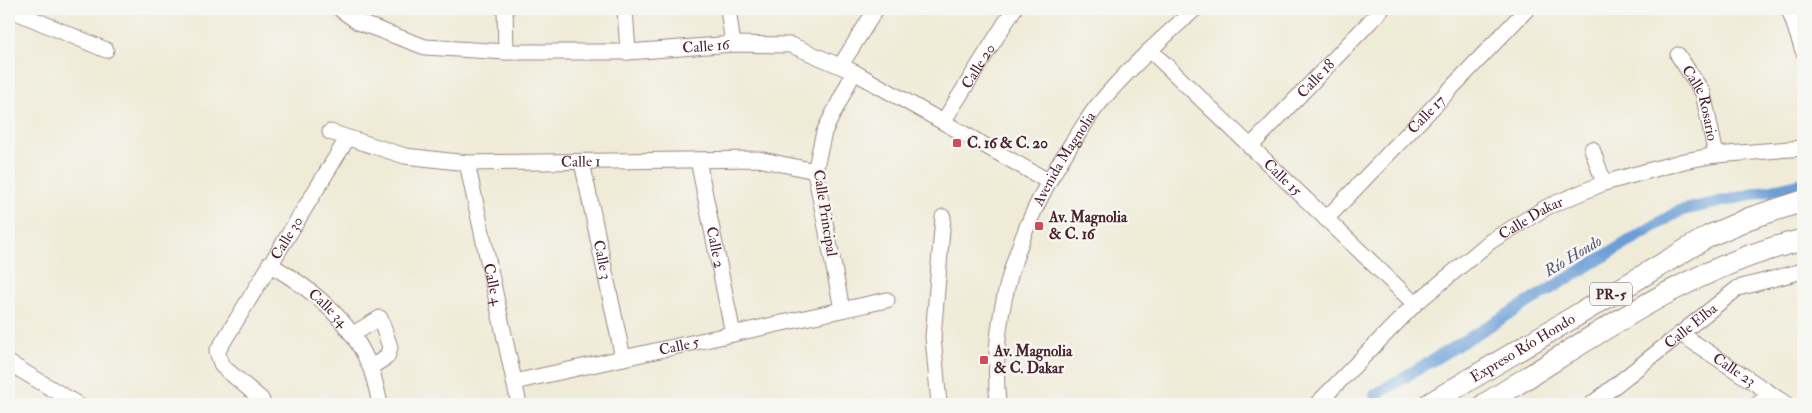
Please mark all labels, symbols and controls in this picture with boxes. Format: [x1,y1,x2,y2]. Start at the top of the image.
street label: Calle 16 [682,35,732,57]
street label: Calle 20 [957,40,999,92]
street label: Calle 18 [1293,55,1339,102]
street label: Calle Rosario [1678,61,1722,142]
street label: Calle 17 [1403,91,1449,138]
street label: Avenida Magnolia [1028,107,1100,210]
place label: C. 16 & C. 20 [967,134,1048,153]
marker: C. 16 & C. 20 [951,137,963,149]
street label: Calle 1 [561,152,601,171]
street label: Calle 15 [1260,154,1306,200]
street label: Calle Principal [808,168,841,258]
street label: Calle Dakar [1495,192,1566,244]
place label: Av. Magnolia & C. 16 [1048,208,1128,244]
street label: Calle 30 [266,213,307,263]
marker: Av. Magnolia & C. 16 [1033,220,1045,232]
street label: Calle 2 [702,225,729,270]
water label: Río Hondo [1540,231,1606,282]
street label: Calle 3 [589,238,616,281]
street label: Calle 4 [479,262,507,308]
road number: PR-5 [1590,282,1632,306]
street label: Calle 34 [305,284,353,332]
street label: Calle Elba [1660,298,1722,352]
street label: Expreso Río Hondo [1467,309,1578,387]
street label: Calle 5 [657,332,701,359]
place label: Av. Magnolia & C. Dakar [993,342,1073,378]
street label: Calle 23 [1709,348,1759,391]
marker: Av. Magnolia & C. Dakar [978,354,990,366]

